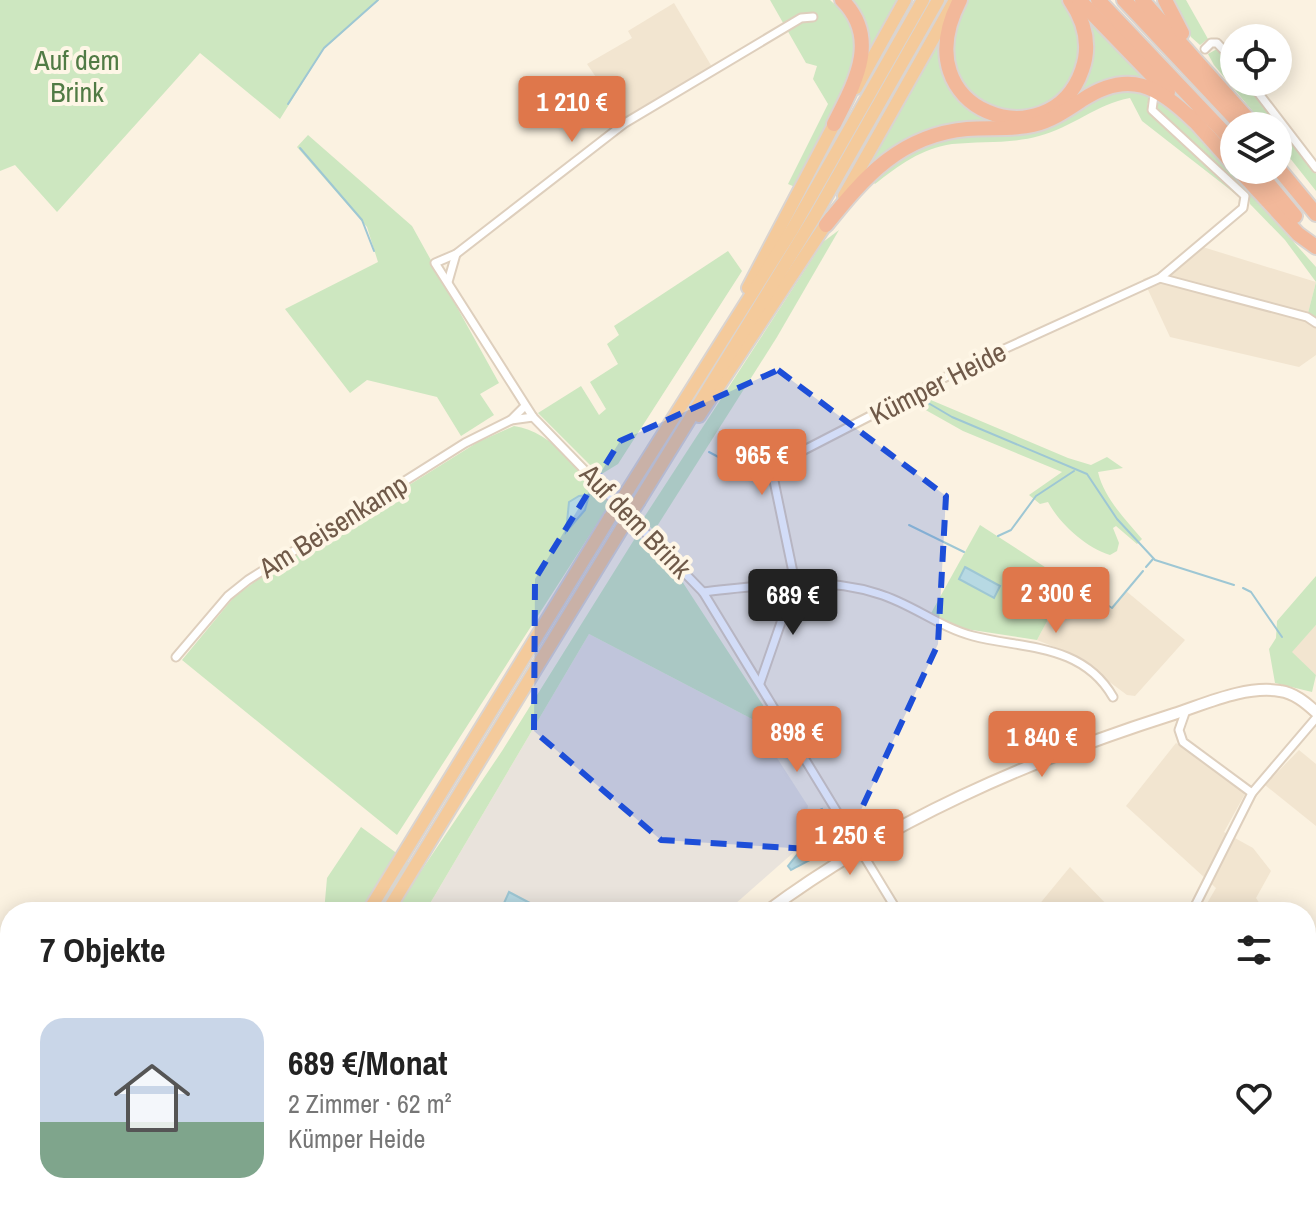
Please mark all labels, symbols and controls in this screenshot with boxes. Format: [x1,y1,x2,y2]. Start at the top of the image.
map controls [1220,24,1292,184]
button: locate [1220,24,1292,96]
park label: Auf dem Brink [33,41,120,111]
pin: 1 210 € [498,76,646,144]
text: 1 210 € [536,84,608,119]
button: layers [1220,112,1292,184]
street label: Kümper Heide [863,332,1013,434]
pin: 965 € [706,429,818,497]
text: 965 € [735,437,789,472]
street label: Auf dem Brink [571,455,701,587]
street label: Am Beisenkamp [251,465,414,587]
pin: 2 300 € [982,567,1130,635]
pin: 689 € [737,569,849,637]
text: 2 300 € [1020,575,1092,610]
text: 689 € [766,577,820,612]
pin: 898 € [741,706,853,774]
pin: 1 840 € [968,711,1116,779]
text: 898 € [770,714,824,749]
text: 1 840 € [1006,719,1078,754]
pin: 1 250 € [776,809,924,877]
text: 1 250 € [814,817,886,852]
text: 7 Objekte [40,927,166,973]
icon: filters [1232,928,1276,972]
text: 689 €/Monat [288,1040,448,1086]
icon: home [104,1050,200,1146]
icon: heart [1232,1076,1276,1120]
text: 2 Zimmer · 62 m² [288,1086,452,1121]
text: Kümper Heide [288,1121,425,1156]

